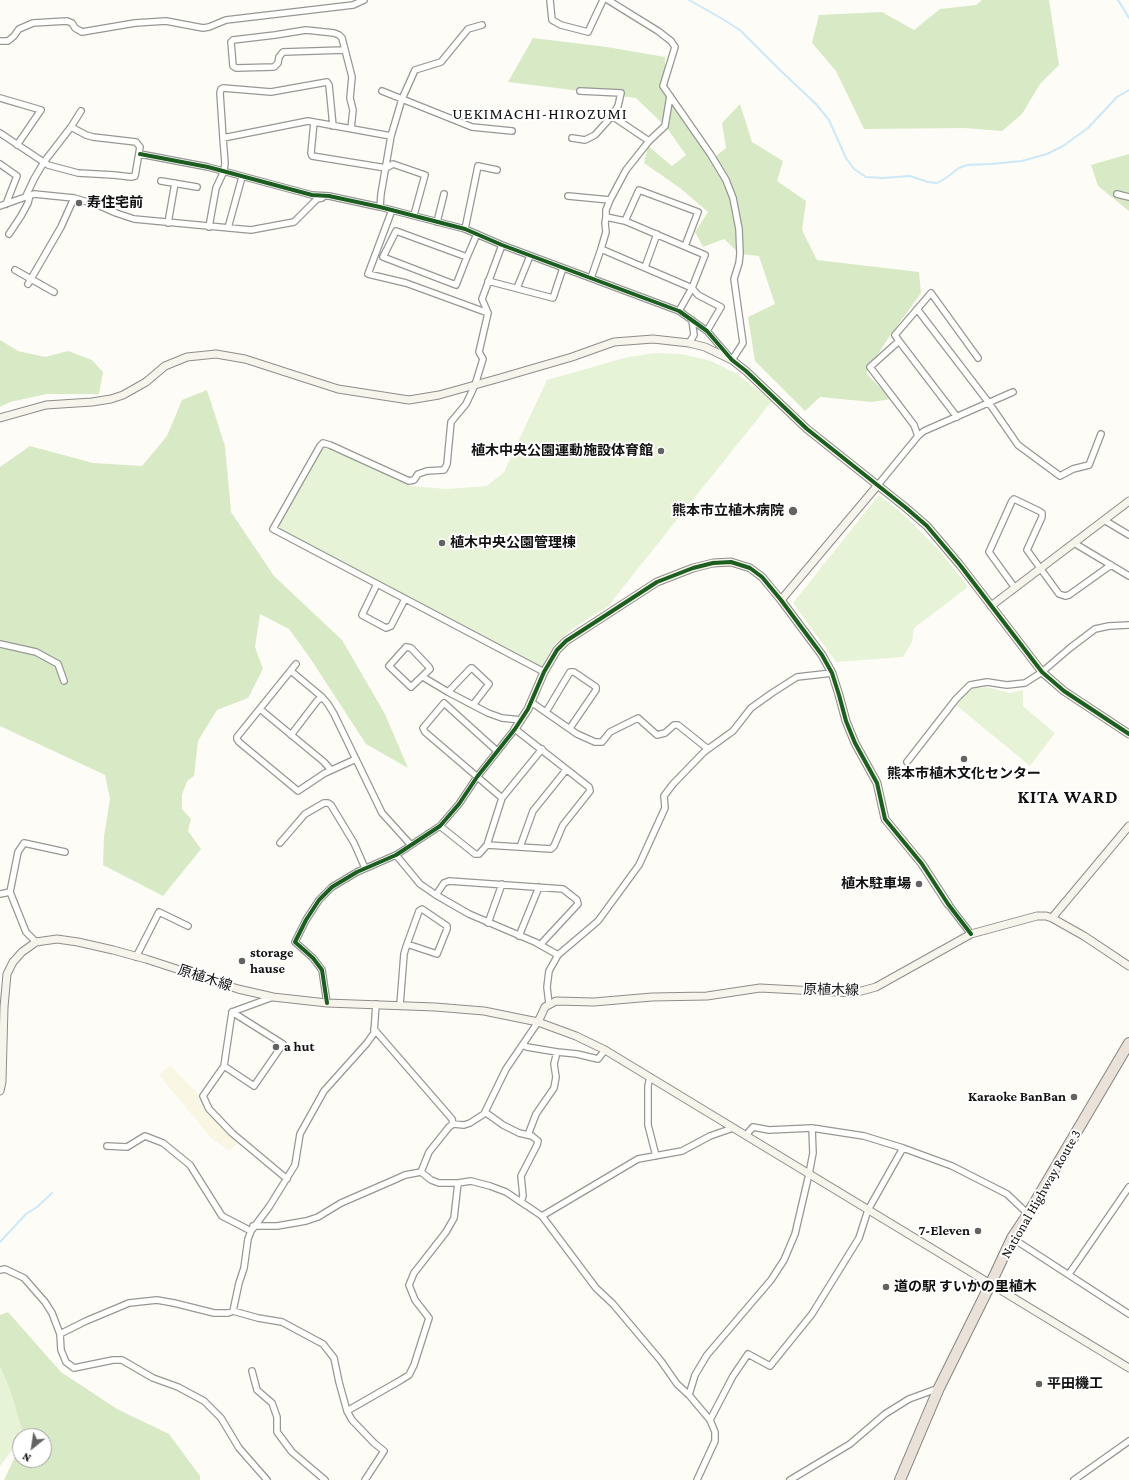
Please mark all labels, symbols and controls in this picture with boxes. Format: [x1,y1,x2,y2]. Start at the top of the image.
district label: UEKIMACHI-HIROZUMI [452,104,628,124]
place label: 寿住宅前 [87,195,143,211]
marker: 寿住宅前 [74,198,84,208]
place label: 植木中央公園運動施設体育館 [471,443,653,459]
marker: 植木中央公園運動施設体育館 [656,446,666,456]
place label: 熊本市立植木病院 [672,503,784,519]
marker: 熊本市立植木病院 [787,505,799,517]
place label: 植木中央公園管理棟 [450,535,576,551]
marker: 植木中央公園管理棟 [437,538,447,548]
marker: 熊本市植木文化センター [959,754,969,764]
place label: 熊本市植木文化センター [887,766,1041,782]
district label: KITA WARD [1017,786,1119,808]
place label: 植木駐車場 [841,876,911,892]
marker: 植木駐車場 [914,879,924,889]
place label: storage hause [250,945,294,978]
marker: storage hause [237,956,247,966]
street label: 原植木線 [176,961,234,995]
street label: 原植木線 [803,981,859,999]
place label: a hut [284,1039,315,1055]
marker: a hut [271,1042,281,1052]
place label: Karaoke BanBan [968,1089,1066,1105]
marker: Karaoke BanBan [1069,1092,1079,1102]
street label: National Highway Route 3 [997,1127,1085,1261]
place label: 7-Eleven [919,1223,970,1239]
marker: 7-Eleven [973,1226,983,1236]
place label: 道の駅 すいかの里植木 [894,1279,1037,1295]
marker: 道の駅 すいかの里植木 [881,1282,891,1292]
place label: 平田機工 [1047,1376,1103,1392]
marker: 平田機工 [1034,1379,1044,1389]
north arrow [12,1428,52,1468]
text: N [20,1450,33,1465]

